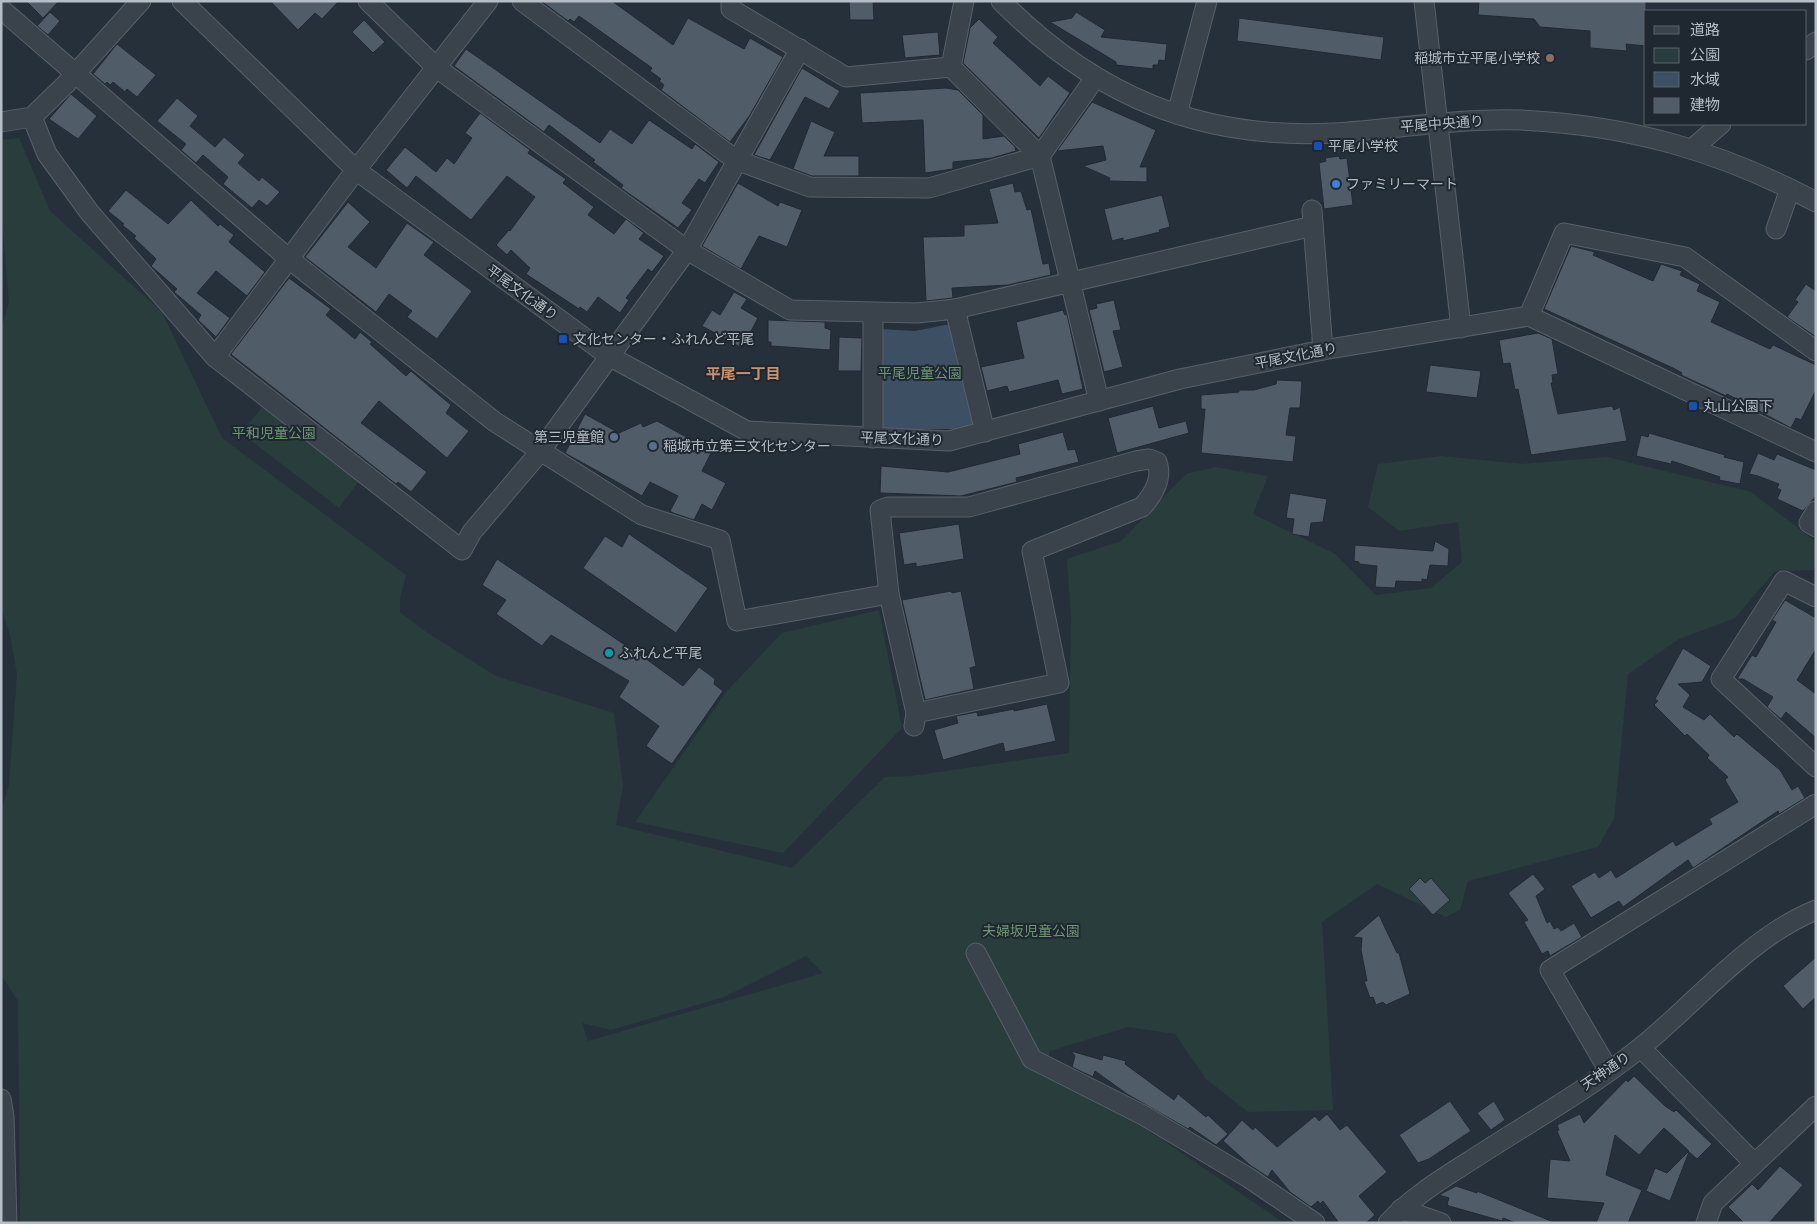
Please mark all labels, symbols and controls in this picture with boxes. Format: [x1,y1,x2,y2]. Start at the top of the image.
legend [1644,10,1807,125]
text: 道路 [1690,21,1720,39]
text: 公園 [1690,46,1720,64]
place label: 稲城市立平尾小学校 [1414,50,1540,67]
marker: 稲城市立平尾小学校 [1544,52,1556,64]
text: 水域 [1690,71,1720,89]
text: 建物 [1690,96,1720,114]
street label: 平尾中央通り [1400,113,1484,135]
place label: 平尾小学校 [1328,138,1398,155]
marker: 平尾小学校 [1312,140,1324,152]
place label: ファミリーマート [1346,176,1458,193]
marker: ファミリーマート [1330,178,1342,190]
street label: 平尾文化通り [483,261,561,325]
place label: 文化センター・ふれんど平尾 [573,331,755,348]
marker: 文化センター・ふれんど平尾 [557,333,569,345]
street label: 平尾文化通り [1253,340,1339,372]
district label: 平尾一丁目 [705,365,781,383]
park label: 平尾児童公園 [878,365,962,382]
place label: 丸山公園下 [1703,398,1773,415]
marker: 丸山公園下 [1687,400,1699,412]
park label: 平和児童公園 [232,425,316,442]
place label: 第三児童館 [534,429,604,446]
street label: 平尾文化通り [860,429,944,449]
marker: 第三児童館 [608,431,620,443]
place label: 稲城市立第三文化センター [663,438,831,455]
marker: 稲城市立第三文化センター [647,440,659,452]
place label: ふれんど平尾 [619,645,703,662]
marker: ふれんど平尾 [603,647,615,659]
park label: 夫婦坂児童公園 [982,923,1080,940]
street label: 天神通り [1578,1048,1634,1094]

